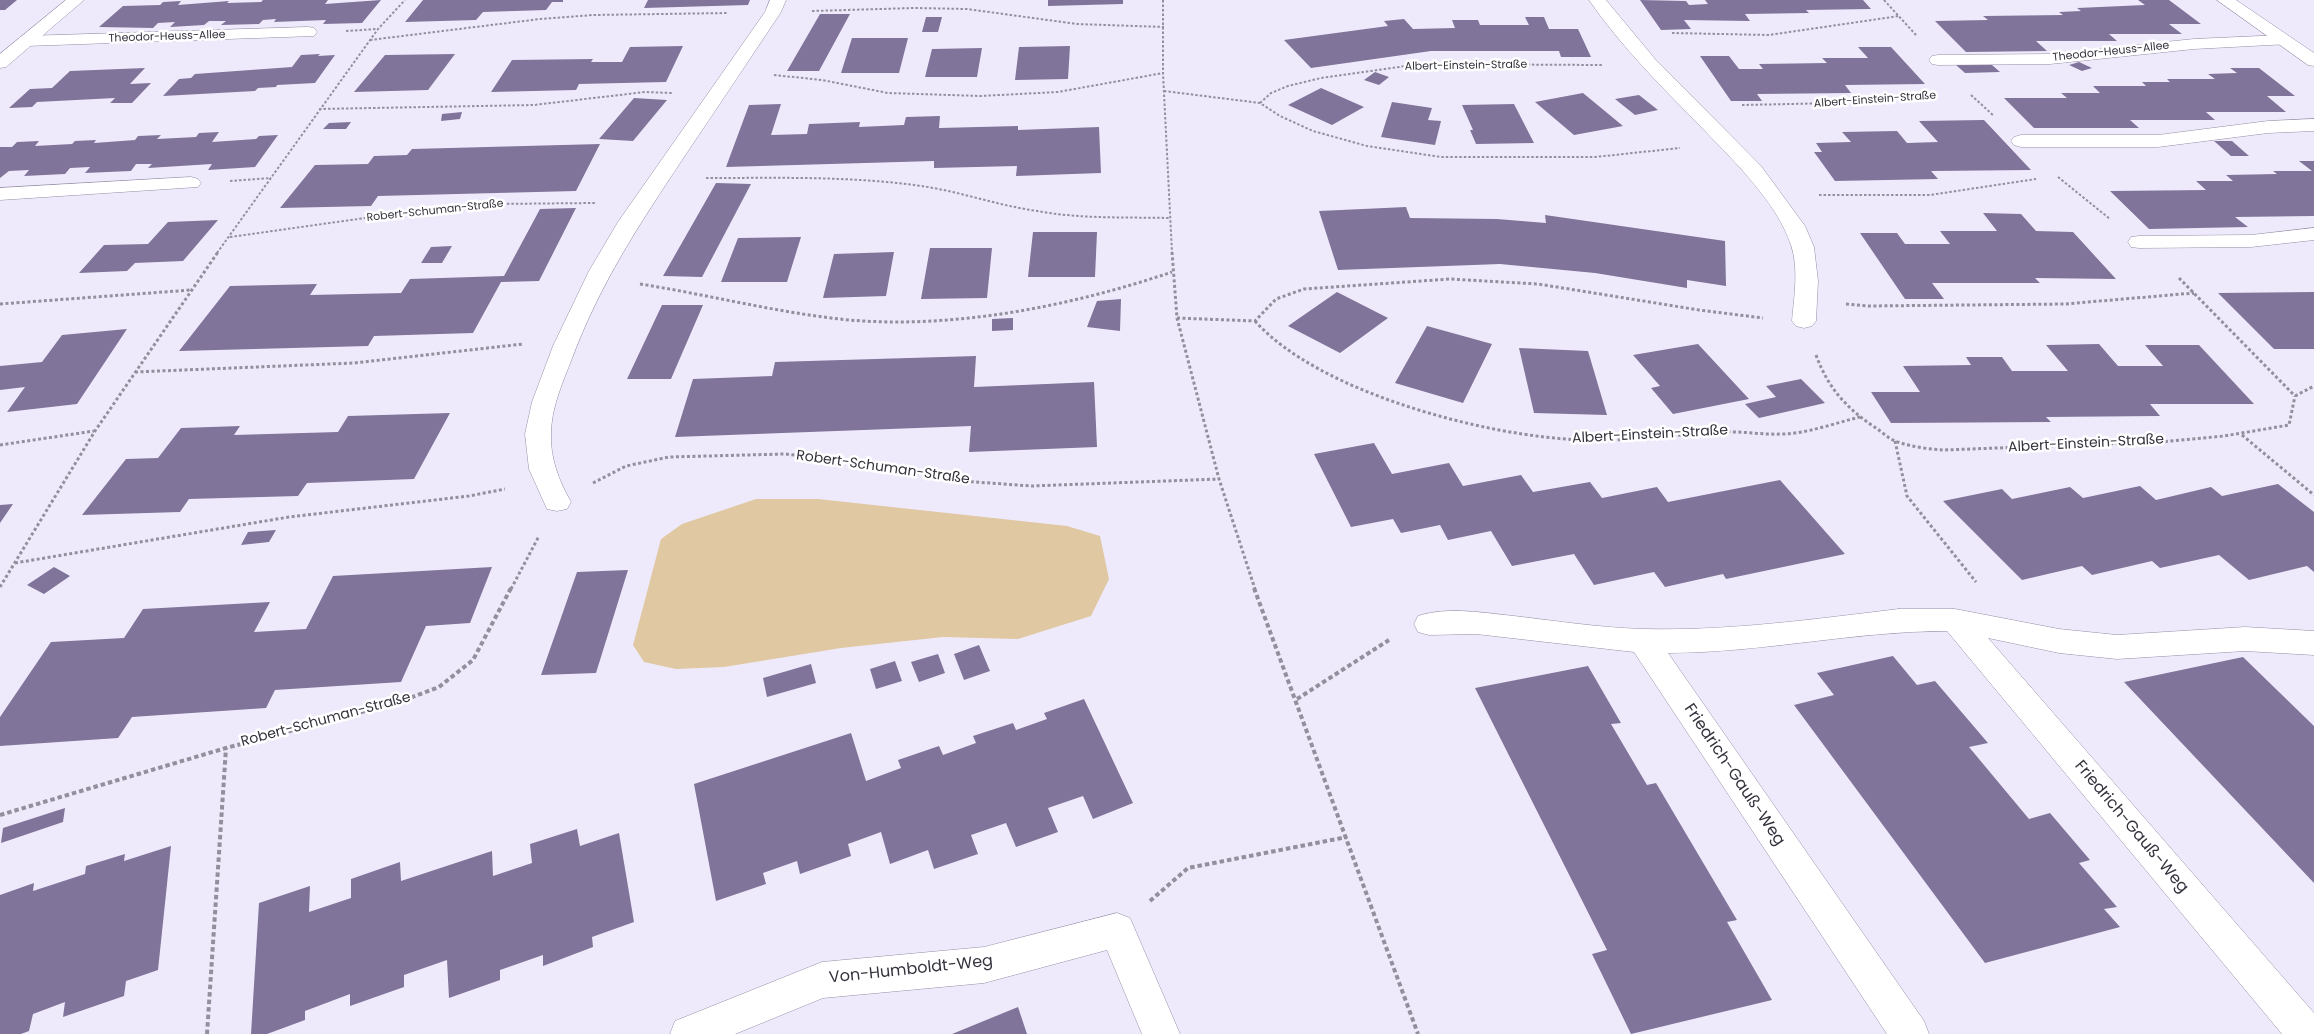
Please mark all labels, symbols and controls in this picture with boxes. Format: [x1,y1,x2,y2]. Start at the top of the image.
street label: Theodor-Heuss-Allee [108,28,226,46]
street label: Theodor-Heuss-Allee [2052,39,2170,65]
street label: Albert-Einstein-Straße [1405,58,1527,74]
street label: Albert-Einstein-Straße [1813,89,1937,111]
street label: Robert-Schuman-Straße [366,197,504,225]
street label: Albert-Einstein-Straße [1572,423,1728,447]
street label: Albert-Einstein-Straße [2008,432,2164,456]
street label: Robert-Schuman-Straße [795,448,971,488]
street label: Robert-Schuman-Straße [239,689,413,751]
street label: Friedrich-Gauß-Weg [1679,700,1789,850]
street label: Friedrich-Gauß-Weg [2070,757,2192,897]
street label: Von-Humboldt-Weg [828,952,994,988]

